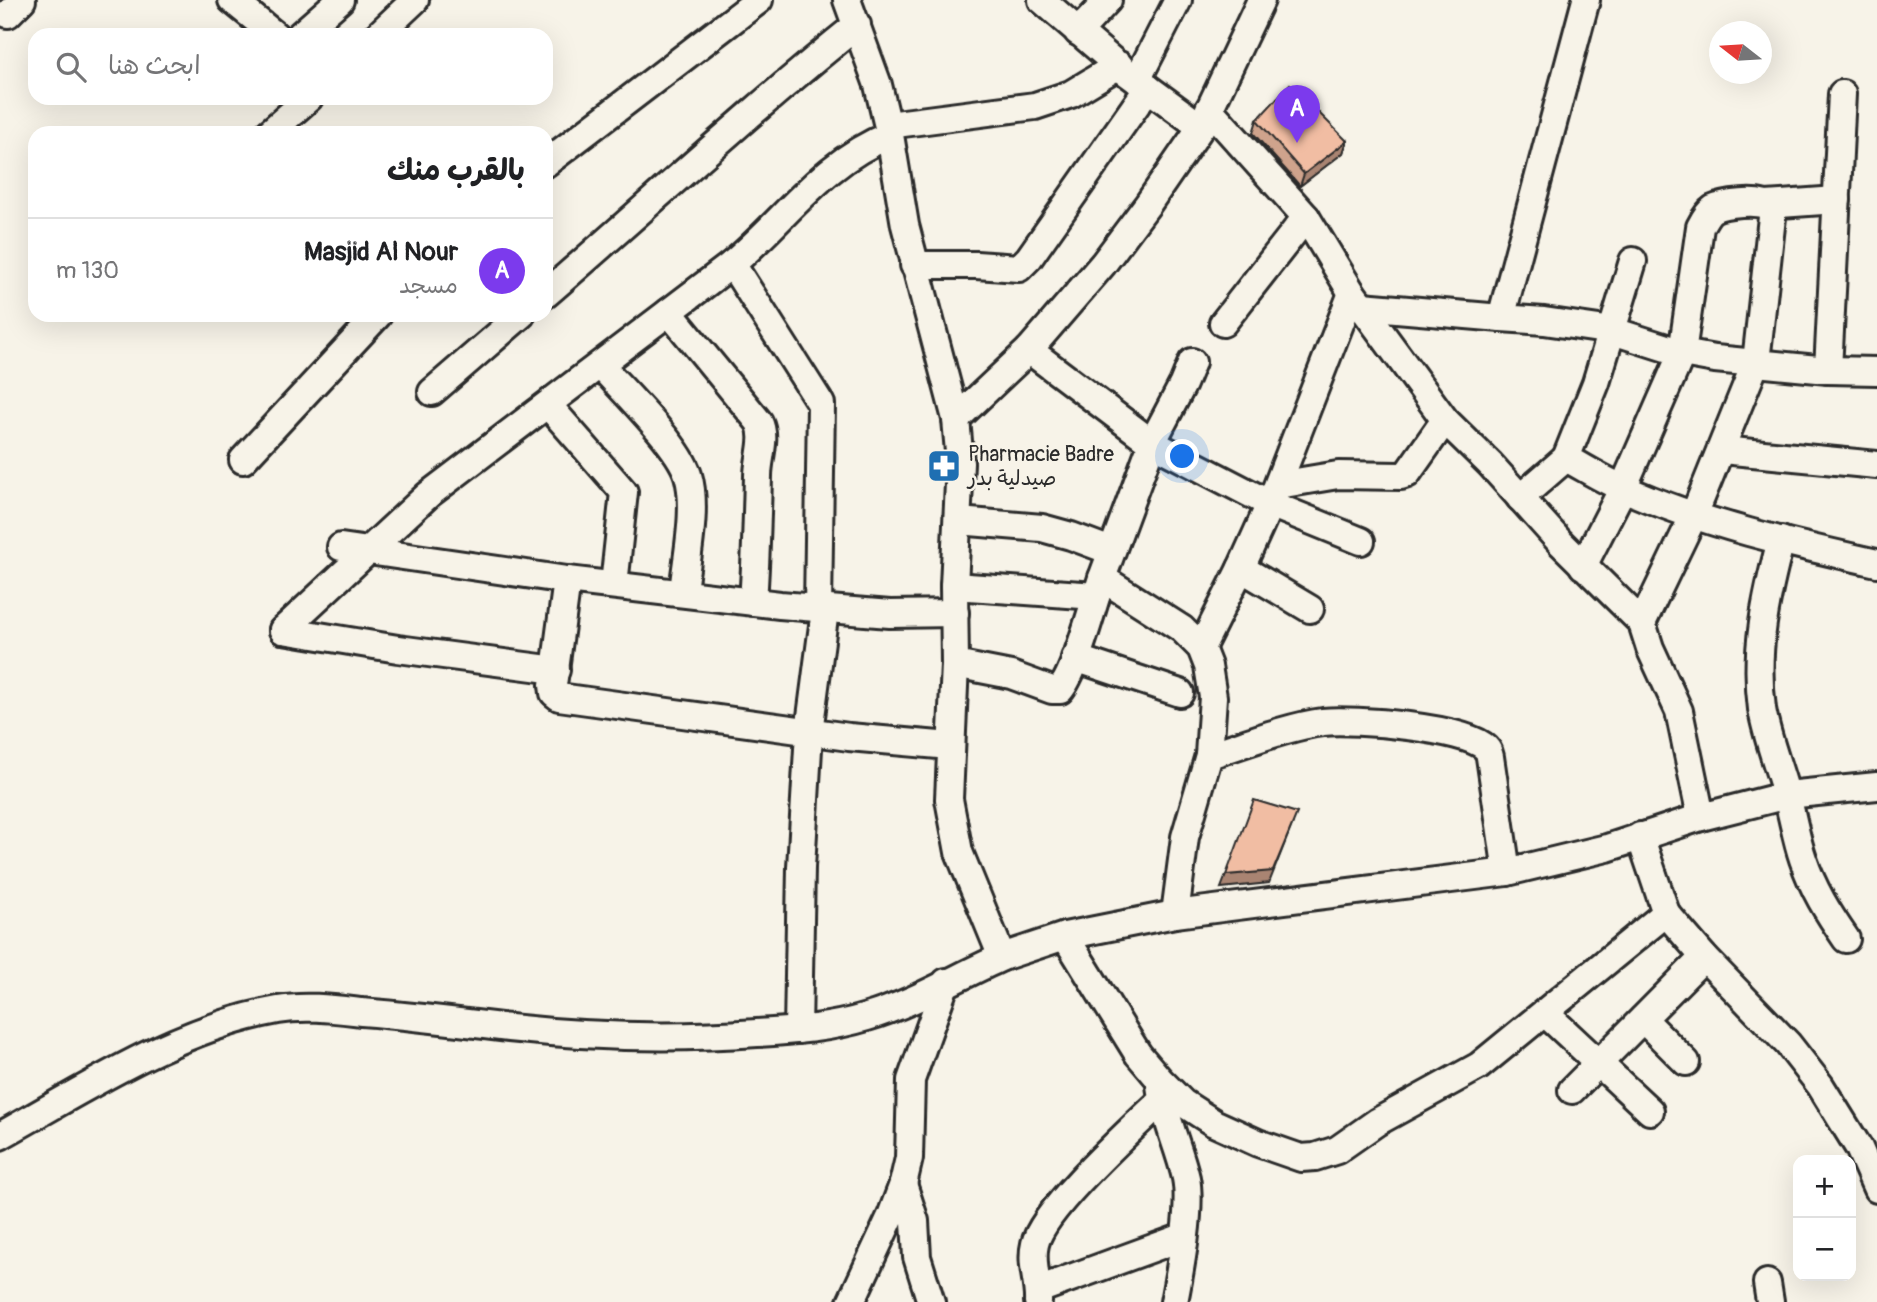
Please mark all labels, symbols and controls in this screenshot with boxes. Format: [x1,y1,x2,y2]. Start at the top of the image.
north arrow [1709,21,1772,84]
search box [28,28,553,105]
icon: search [52,48,90,86]
text: ابحث هنا [108,50,201,82]
pin: A [1274,85,1320,143]
text: بالقرب منك [387,152,525,189]
text: Masjid Al Nour [304,236,458,268]
text: 130 m [56,256,119,285]
text: A [495,256,509,285]
text: مسجد [399,271,458,300]
your location [1165,439,1199,473]
place label: Pharmacie Badre صيدلية بدر [966,441,1114,492]
pharmacy icon: Pharmacie Badre صيدلية بدر [925,447,963,485]
map controls [1793,1155,1856,1281]
button: + [1793,1155,1856,1218]
button: − [1793,1218,1856,1281]

